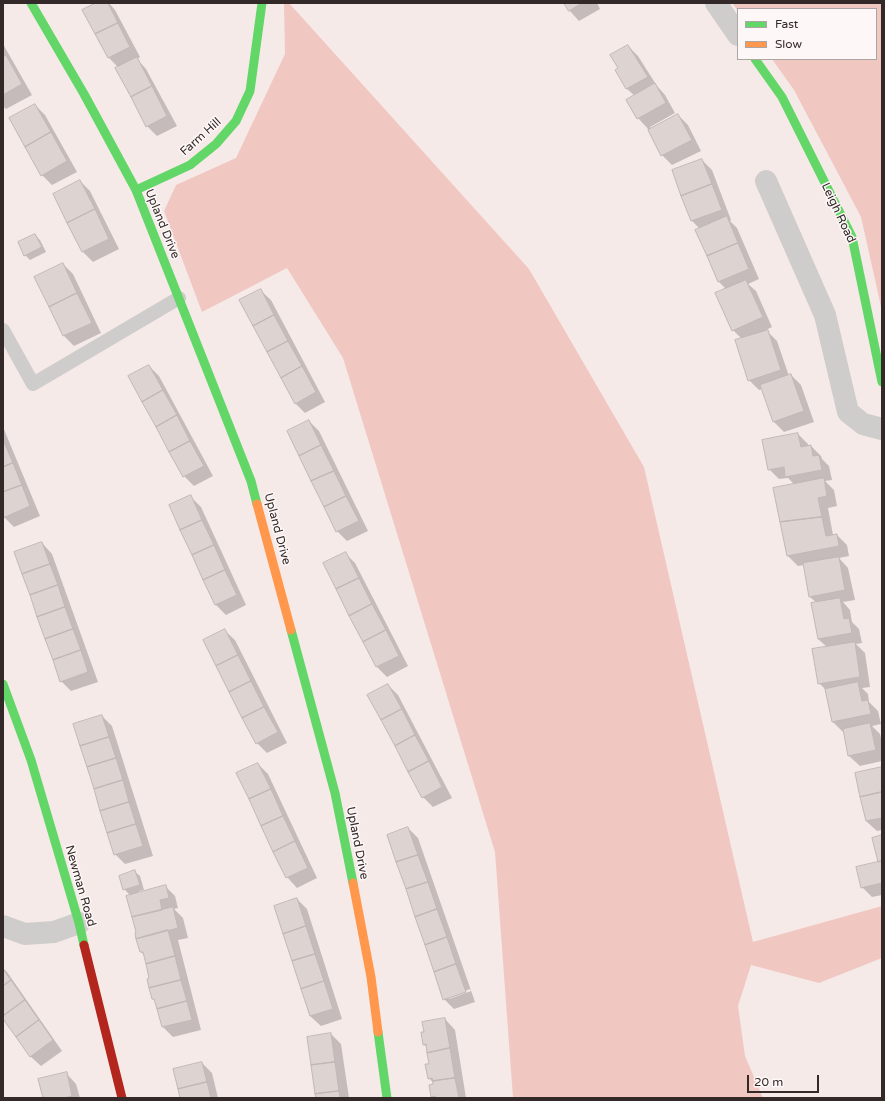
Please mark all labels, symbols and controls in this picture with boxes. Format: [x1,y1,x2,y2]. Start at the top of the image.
legend [737,8,877,60]
text: Fast [775,17,798,31]
text: Slow [775,37,802,51]
street label: Farm Hill [178,115,224,159]
street label: Leigh Road [818,181,858,245]
street label: Upland Drive [142,187,182,261]
street label: Upland Drive [261,492,293,566]
street label: Upland Drive [343,805,371,881]
street label: Newman Road [61,844,99,928]
scale bar [749,1067,821,1093]
text: 20 m [754,1075,783,1089]

